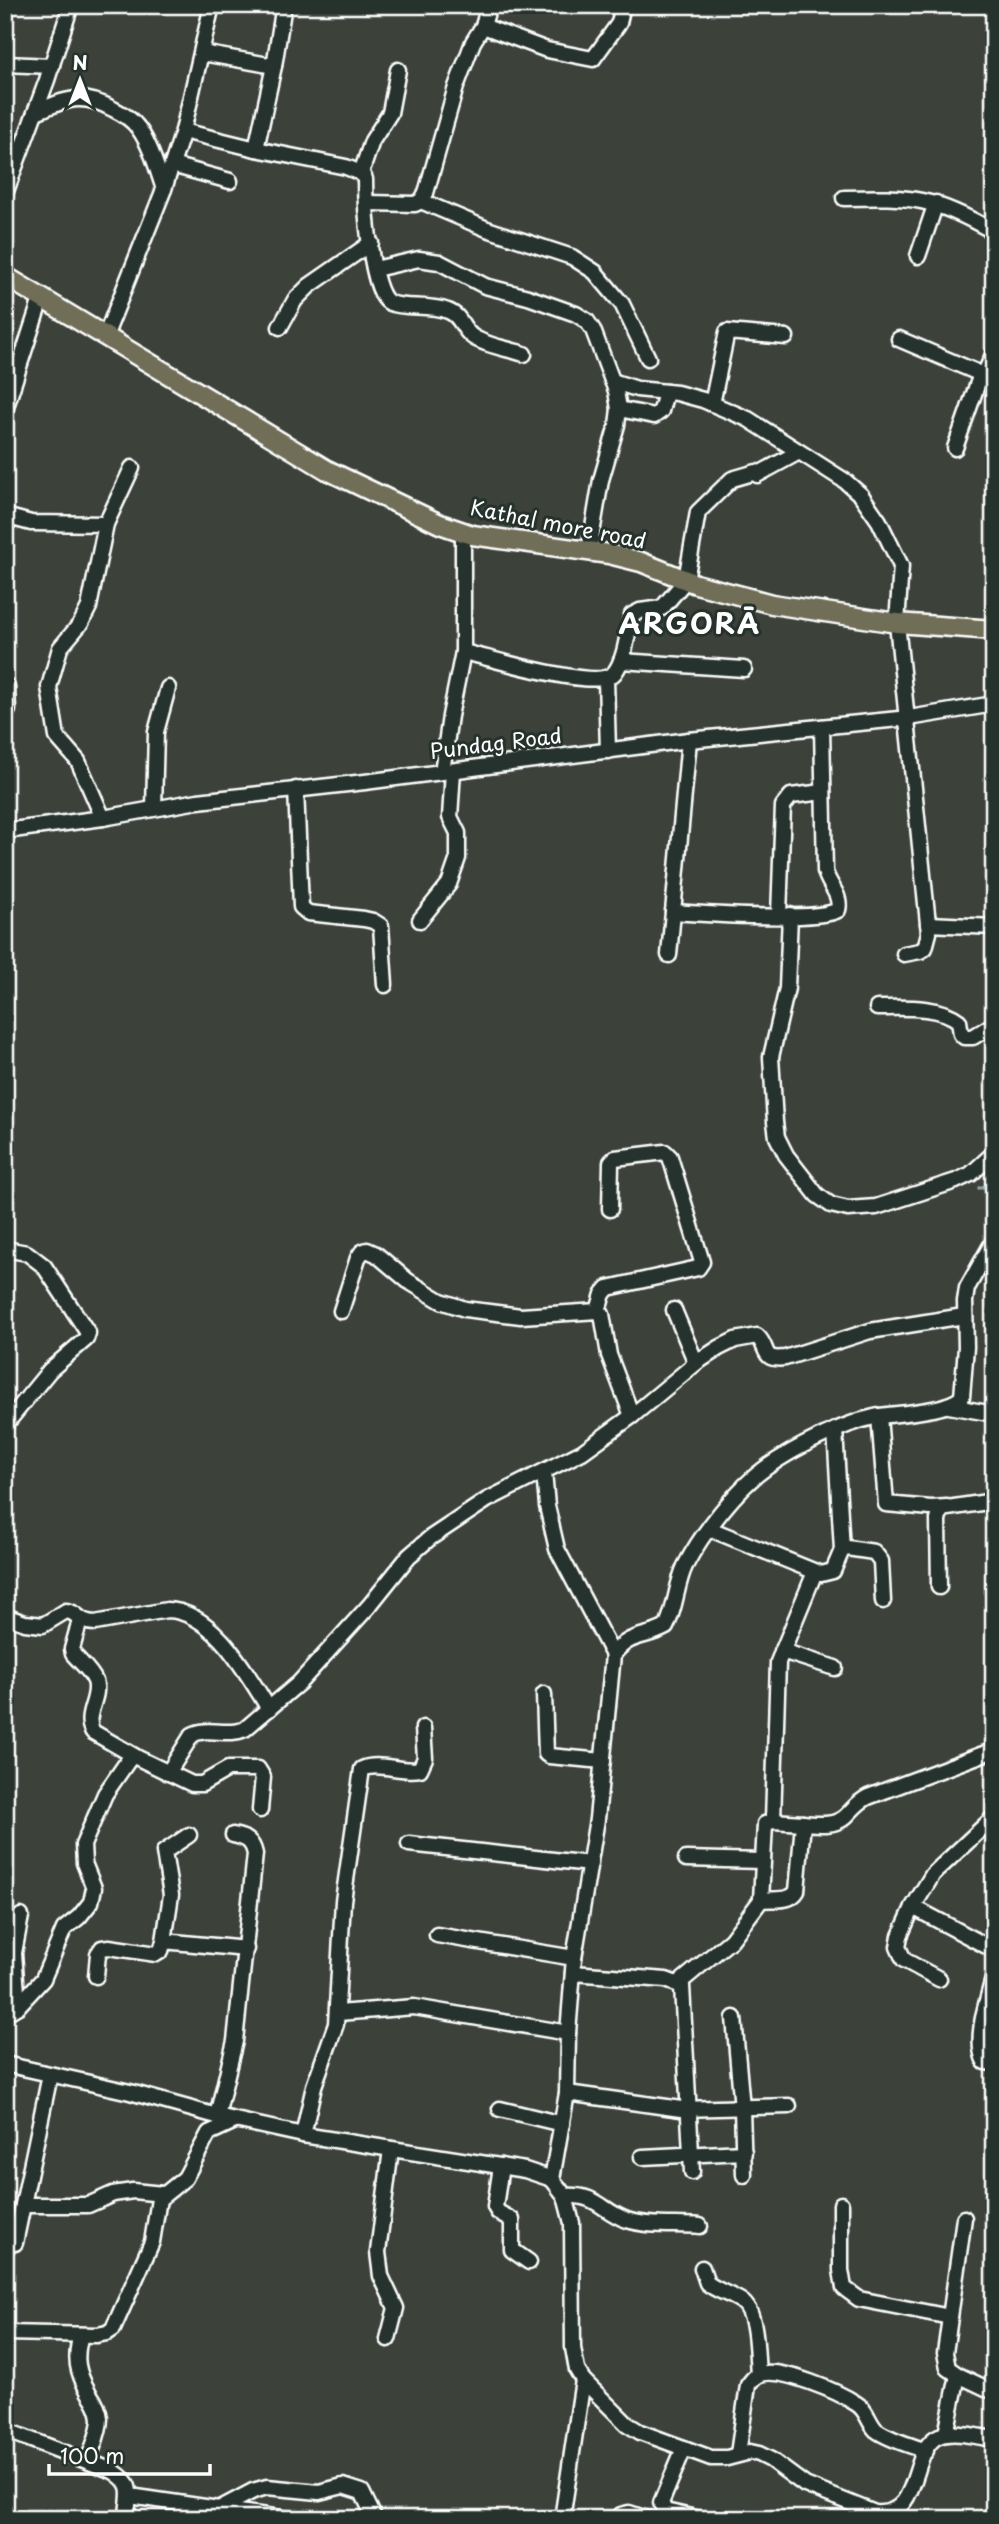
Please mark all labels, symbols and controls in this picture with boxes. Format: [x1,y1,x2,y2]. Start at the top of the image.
north arrow [46,46,116,116]
text: N [72,48,88,76]
street label: Kathal more road [468,490,649,556]
district label: ARGORĀ [619,601,761,644]
street label: Pundag Road [428,718,564,766]
scale bar [49,2433,210,2477]
text: 100 m [60,2439,124,2471]

